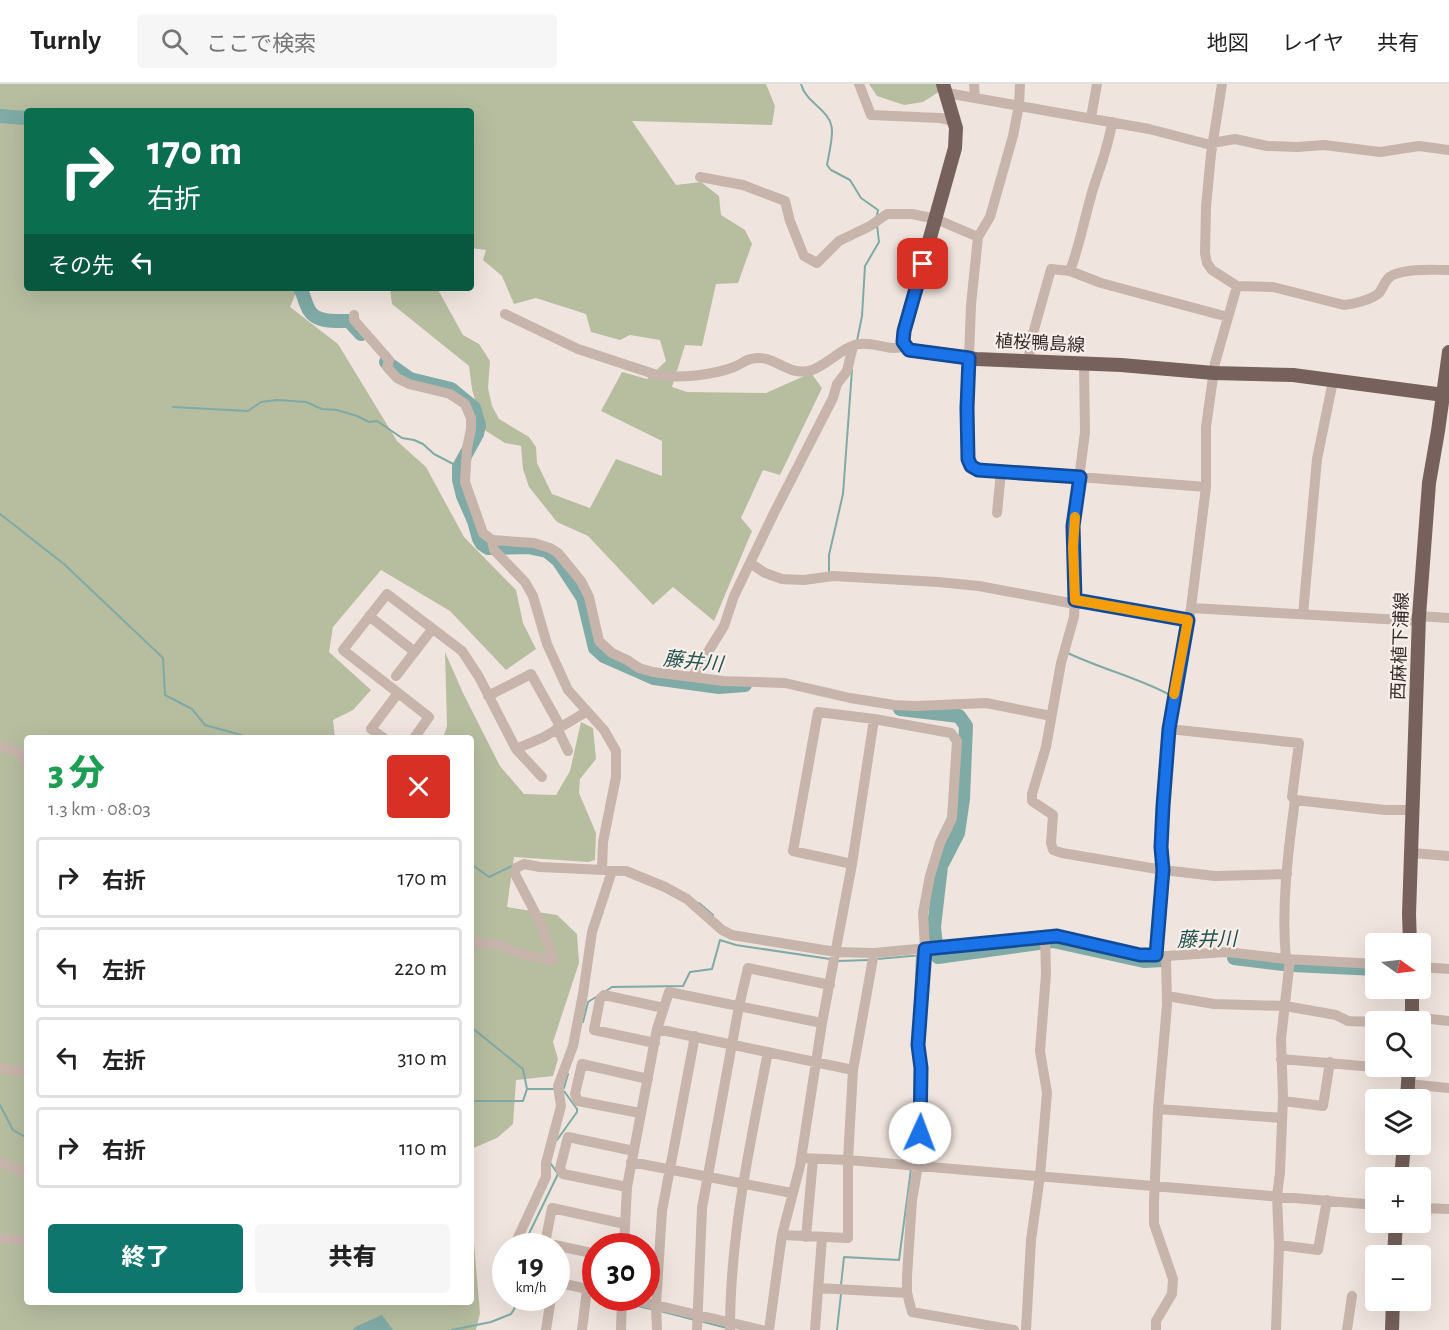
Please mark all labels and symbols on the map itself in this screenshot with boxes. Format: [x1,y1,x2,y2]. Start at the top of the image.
pin [897,238,948,289]
street label: 植桜鴨島線 [995,331,1086,355]
street label: 西麻植下浦線 [1388,592,1412,700]
water label: 藤井川 [662,648,726,675]
water label: 藤井川 [1177,928,1239,951]
north arrow [1365,933,1431,999]
position arrow [888,1101,952,1165]
speed limit sign: 30 [582,1233,660,1311]

